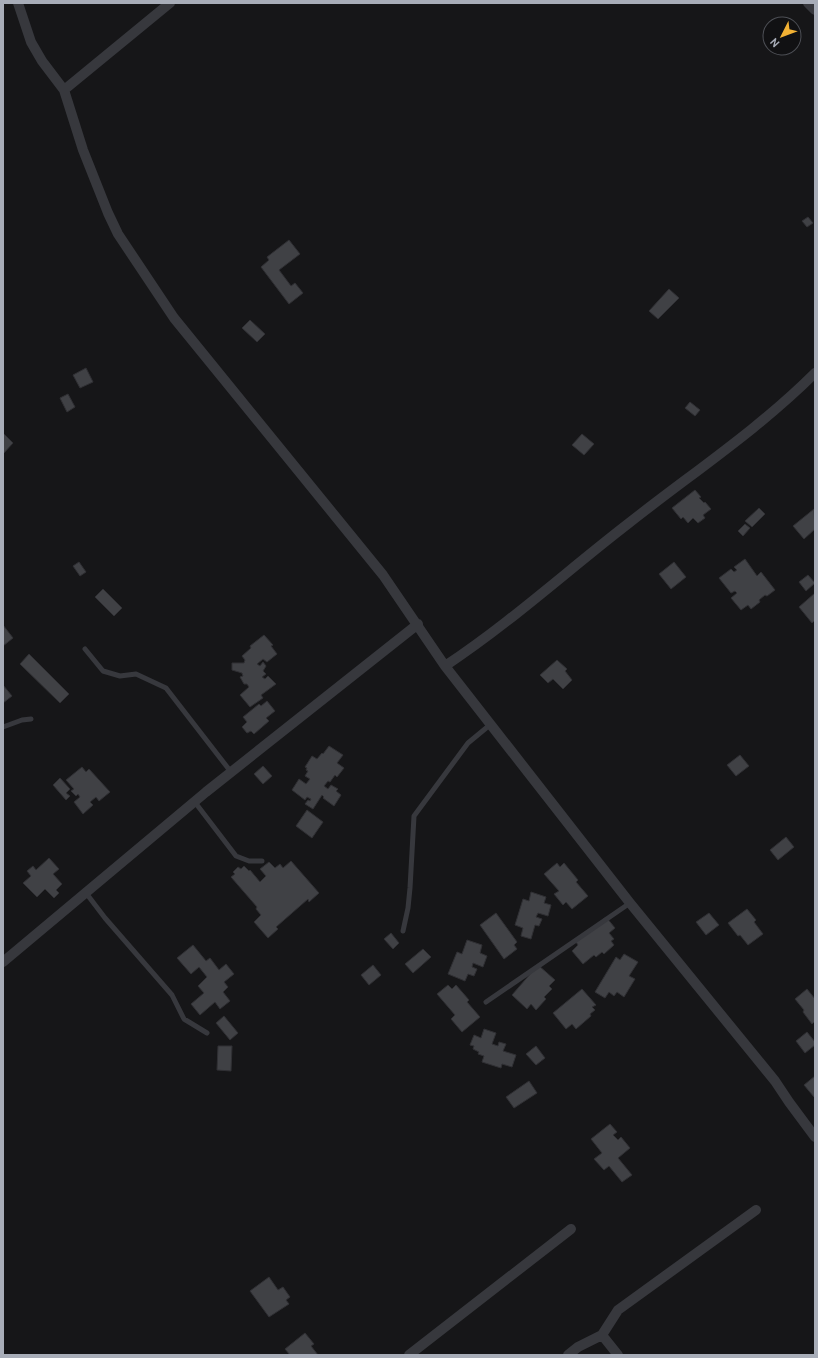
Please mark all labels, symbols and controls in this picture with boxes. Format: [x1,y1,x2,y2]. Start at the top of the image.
north arrow [762,16,802,56]
text: N [767,35,782,50]

